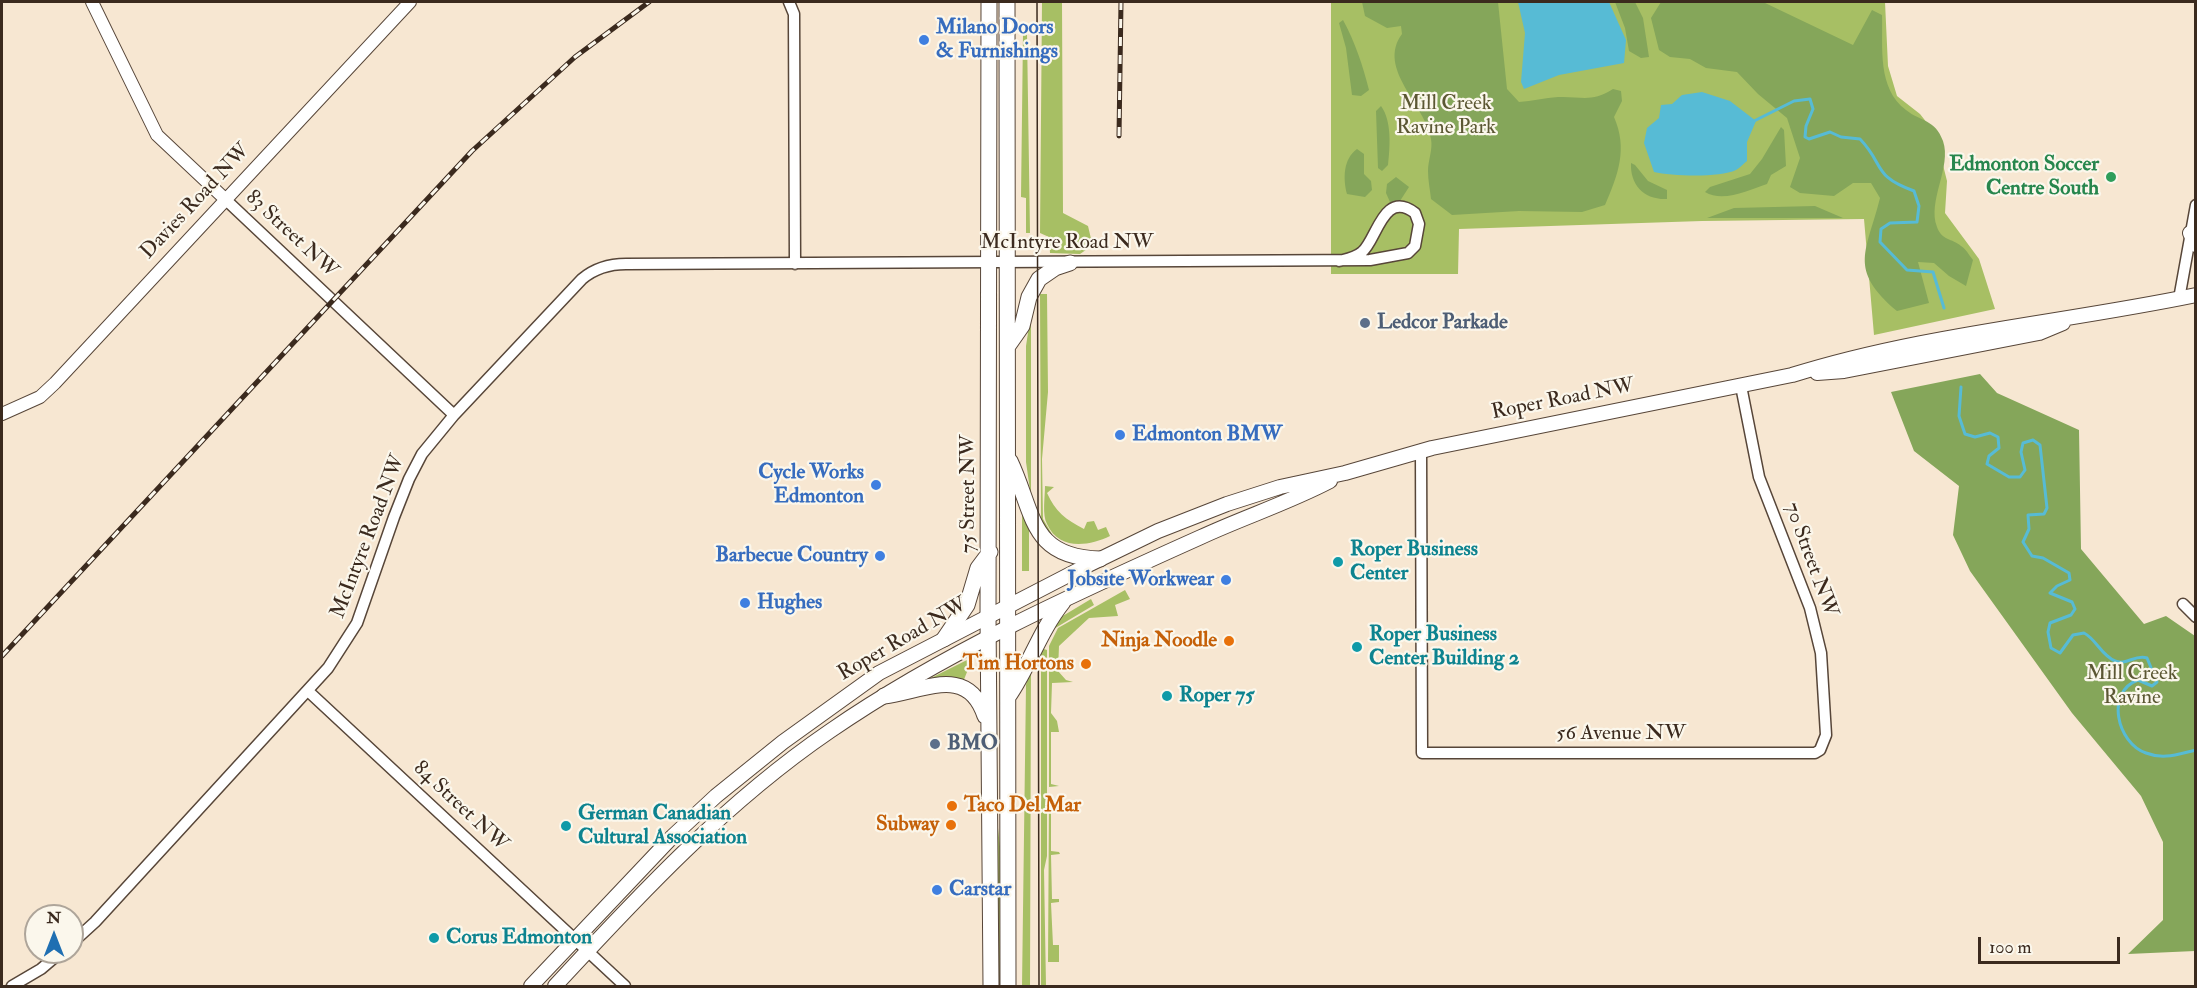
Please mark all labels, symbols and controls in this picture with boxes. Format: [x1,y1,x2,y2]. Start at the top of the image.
place label: Milano Doors & Furnishings [936,15,1058,65]
marker: Milano Doors & Furnishings [917,33,931,47]
park label: Mill Creek Ravine Park [1396,91,1496,141]
street label: Davies Road NW [136,139,256,265]
place label: Edmonton Soccer Centre South [1949,152,2099,202]
marker: Edmonton Soccer Centre South [2104,170,2118,184]
street label: 83 Street NW [239,186,343,284]
street label: McIntyre Road NW [981,230,1153,256]
place label: Ledcor Parkade [1377,310,1508,336]
marker: Ledcor Parkade [1358,316,1372,330]
street label: Roper Road NW [1489,374,1637,426]
place label: Edmonton BMW [1132,422,1282,448]
marker: Edmonton BMW [1113,428,1127,442]
street label: 75 Street NW [956,435,982,553]
street label: McIntyre Road NW [326,452,412,622]
place label: Cycle Works Edmonton [758,460,864,510]
marker: Cycle Works Edmonton [869,478,883,492]
street label: 70 Street NW [1778,499,1842,621]
place label: Roper Business Center [1350,537,1478,587]
place label: Barbecue Country [715,543,868,569]
marker: Barbecue Country [873,549,887,563]
marker: Roper Business Center [1331,555,1345,569]
place label: Jobsite Workwear [1068,567,1214,593]
marker: Jobsite Workwear [1219,573,1233,587]
place label: Hughes [757,590,822,616]
street label: Roper Road NW [834,593,972,687]
marker: Hughes [738,596,752,610]
place label: Roper Business Center Building 2 [1369,622,1519,672]
place label: Ninja Noodle [1101,628,1217,654]
marker: Ninja Noodle [1222,634,1236,648]
marker: Roper Business Center Building 2 [1350,640,1364,654]
place label: Tim Hortons [963,651,1074,677]
marker: Tim Hortons [1079,657,1093,671]
park label: Mill Creek Ravine [2086,661,2178,711]
place label: Roper 75 [1179,683,1254,709]
marker: Roper 75 [1160,689,1174,703]
street label: 56 Avenue NW [1556,721,1686,747]
place label: BMO [947,731,998,757]
marker: BMO [928,737,942,751]
street label: 84 Street NW [407,757,513,857]
place label: Taco Del Mar [964,793,1081,819]
marker: Taco Del Mar [945,799,959,813]
place label: German Canadian Cultural Association [578,801,747,851]
place label: Subway [876,812,939,838]
marker: Subway [944,818,958,832]
marker: German Canadian Cultural Association [559,819,573,833]
place label: Carstar [949,877,1011,903]
marker: Carstar [930,883,944,897]
north arrow [24,904,84,964]
text: N [47,908,61,928]
place label: Corus Edmonton [446,925,592,951]
scale bar [1981,925,2124,963]
marker: Corus Edmonton [427,931,441,945]
text: 100 m [1989,936,2032,959]

